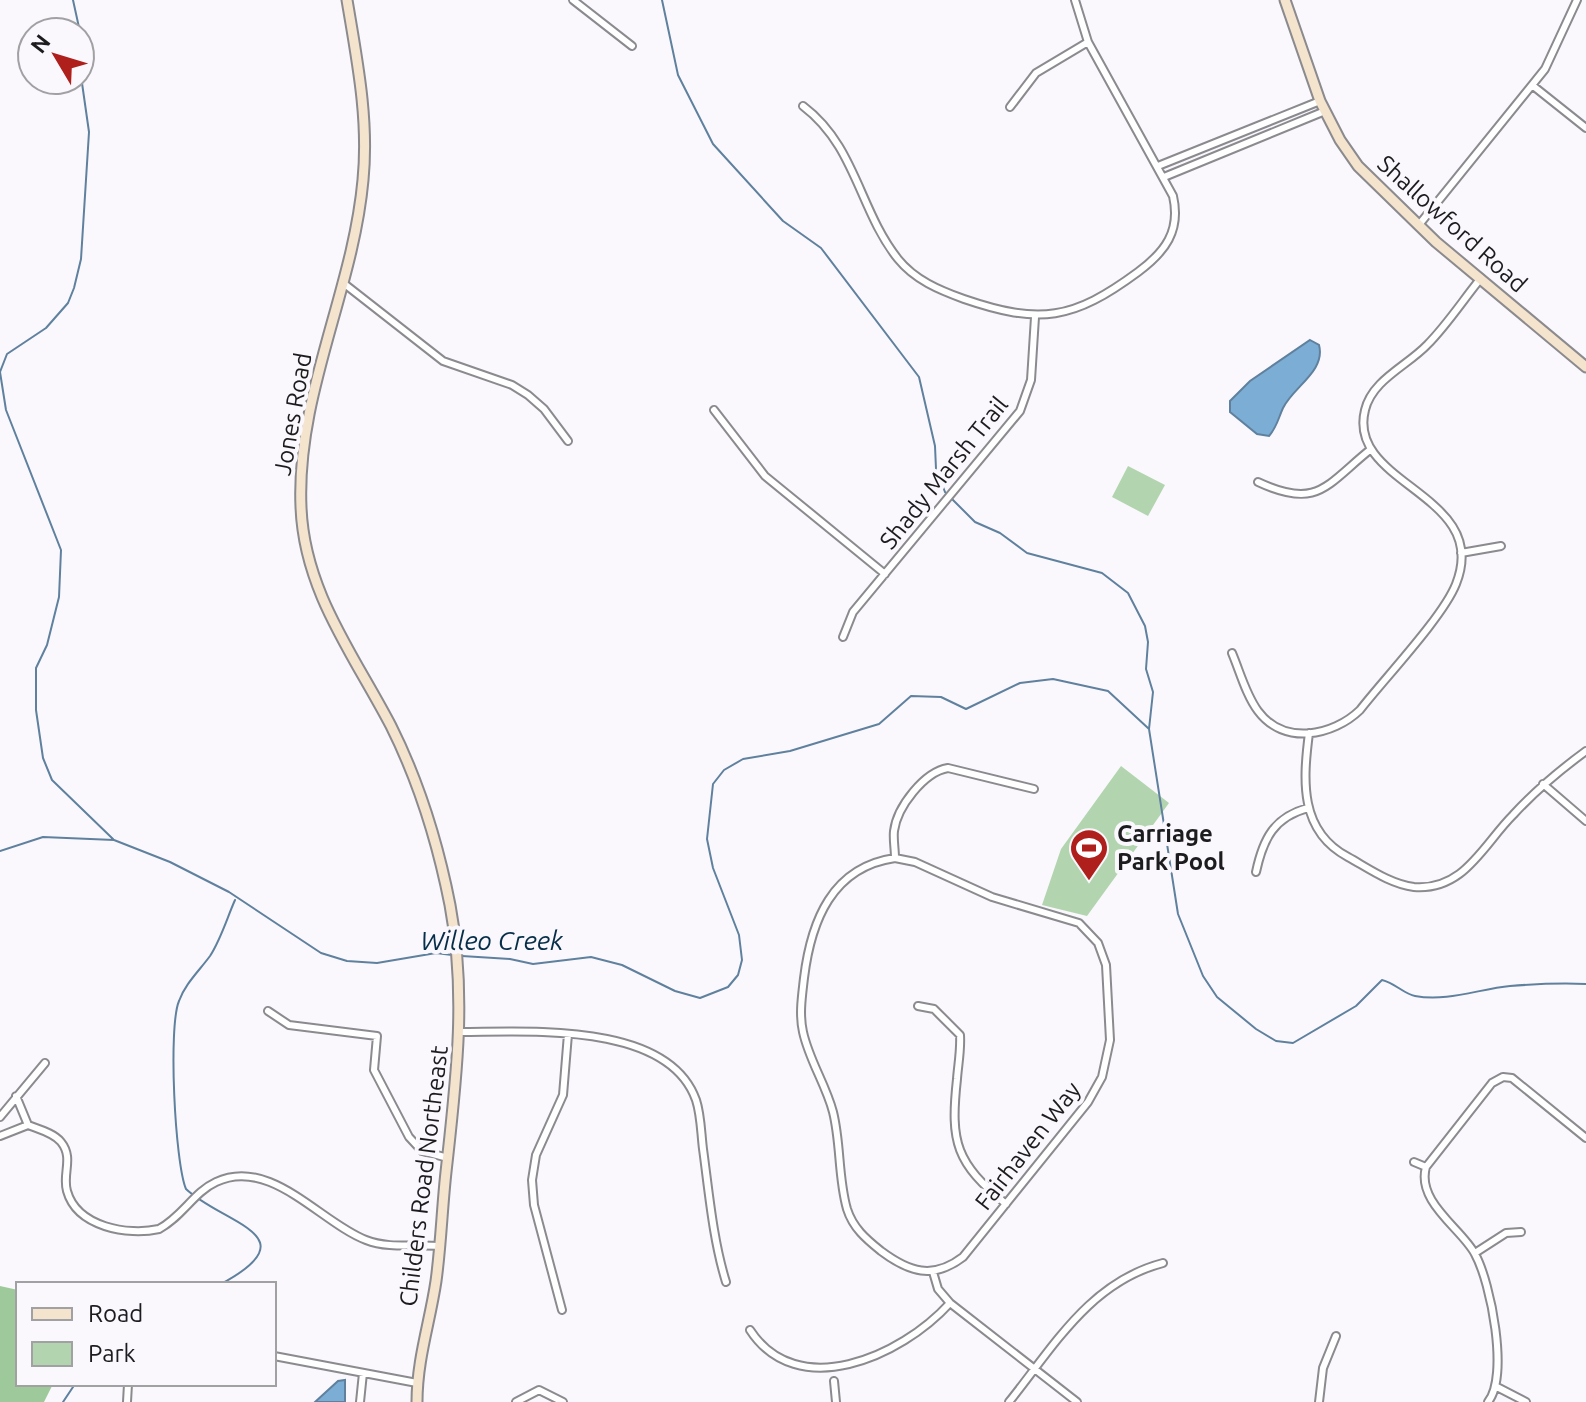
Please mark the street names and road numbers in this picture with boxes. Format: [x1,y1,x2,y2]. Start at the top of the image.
street label: Shallowford Road [1372,150,1532,298]
street label: Jones Road [268,350,317,477]
street label: Shady Marsh Trail [874,391,1013,554]
street label: Childers Road Northeast [394,1043,453,1308]
street label: Fairhaven Way [969,1076,1086,1215]

